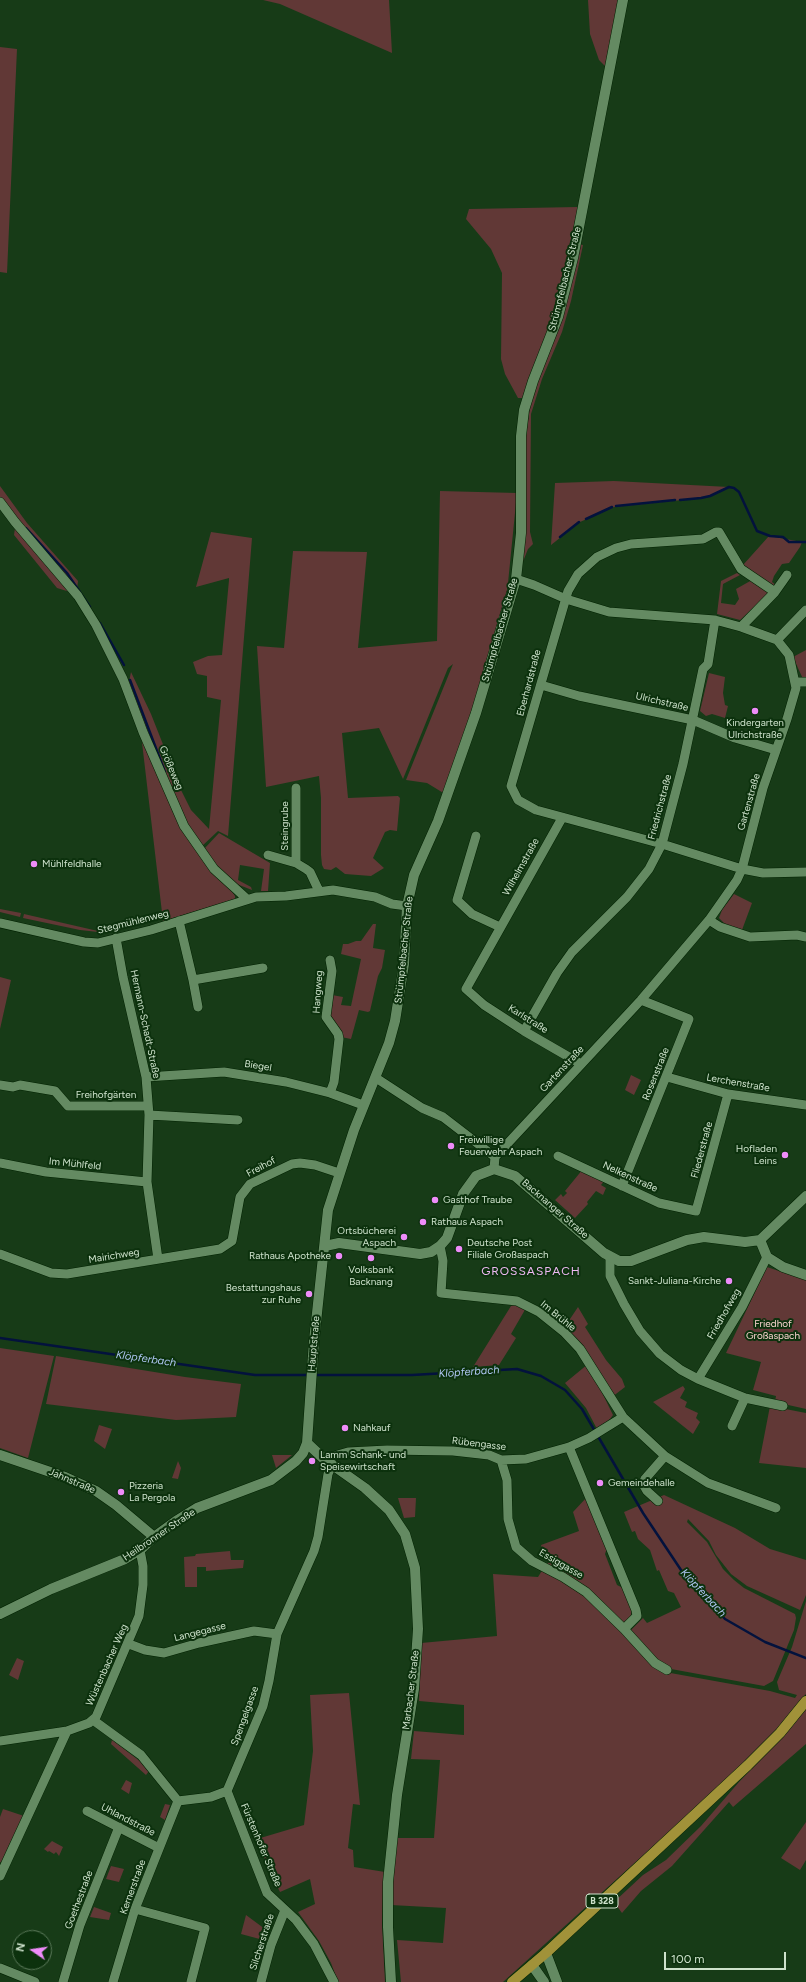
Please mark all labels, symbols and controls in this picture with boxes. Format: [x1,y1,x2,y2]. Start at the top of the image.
street label: Strümpfelbacher Straße [546,225,584,333]
street label: Strümpfelbacher Straße [479,577,521,683]
street label: Eberhardstraße [514,648,544,718]
street label: Ulrichstraße [634,690,690,714]
marker: Kindergarten Ulrichstraße [750,706,760,716]
place label: Kindergarten Ulrichstraße [726,717,784,740]
street label: Größeweg [156,744,186,792]
street label: Gartenstraße [735,772,763,832]
street label: Friedrichstraße [646,773,674,841]
street label: Steingrube [279,801,291,851]
street label: Wilhelmstraße [500,836,542,898]
place label: Mühlfeldhalle [42,858,102,870]
marker: Mühlfeldhalle [29,859,39,869]
street label: Strümpfelbacher Straße [392,896,416,1004]
street label: Stegmühlenweg [96,907,170,937]
street label: Hermann-Schadt-Straße [128,969,162,1079]
street label: Hangweg [311,970,325,1014]
street label: Karlstraße [506,1002,550,1036]
street label: Gartenstraße [538,1043,586,1095]
street label: Rosenstraße [640,1046,672,1102]
street label: Biegel [244,1058,272,1074]
street label: Lerchenstraße [705,1072,771,1094]
street label: Freihofgärten [76,1089,136,1101]
street label: Fliederstraße [689,1120,715,1180]
place label: Freiwillige Feuerwehr Aspach [459,1134,542,1158]
marker: Freiwillige Feuerwehr Aspach [446,1141,456,1151]
place label: Hofladen Leins [736,1143,777,1166]
marker: Hofladen Leins [780,1150,790,1160]
street label: Freihof [244,1154,278,1180]
street label: Im Mühlfeld [48,1155,102,1173]
street label: Nelkenstraße [601,1159,659,1195]
street label: Backnanger Straße [519,1177,591,1241]
place label: Gasthof Traube [443,1194,512,1206]
marker: Gasthof Traube [430,1195,440,1205]
place label: Rathaus Aspach [431,1216,503,1228]
marker: Rathaus Aspach [418,1217,428,1227]
place label: Ortsbücherei Aspach [337,1225,396,1248]
marker: Ortsbücherei Aspach [399,1232,409,1242]
place label: Deutsche Post Filiale Großaspach [467,1237,549,1260]
marker: Deutsche Post Filiale Großaspach [454,1244,464,1254]
street label: Mairichweg [88,1246,140,1266]
place label: Rathaus Apotheke [249,1250,331,1262]
marker: Rathaus Apotheke [334,1251,344,1261]
marker: Volksbank Backnang [366,1253,376,1263]
place label: Volksbank Backnang [348,1264,394,1288]
district label: GROSSASPACH [481,1264,581,1278]
place label: Sankt-Juliana-Kirche [628,1275,721,1287]
marker: Sankt-Juliana-Kirche [724,1276,734,1286]
place label: Bestattungshaus zur Ruhe [226,1282,301,1306]
street label: Friedhofweg [705,1287,743,1341]
marker: Bestattungshaus zur Ruhe [304,1289,314,1299]
street label: Im Brühle [538,1298,578,1334]
street label: Hauptstraße [306,1316,322,1372]
park label: Friedhof Großaspach [746,1318,800,1342]
water label: Klöpferbach [115,1348,177,1370]
water label: Klöpferbach [438,1363,500,1381]
place label: Nahkauf [353,1422,391,1434]
marker: Nahkauf [340,1423,350,1433]
street label: Rübengasse [451,1435,507,1453]
place label: Lamm Schank- und Speisewirtschaft [320,1449,406,1472]
marker: Lamm Schank- und Speisewirtschaft [307,1456,317,1466]
street label: Jahnstraße [47,1466,97,1496]
place label: Gemeindehalle [608,1477,675,1489]
marker: Gemeindehalle [595,1478,605,1488]
place label: Pizzeria La Pergola [129,1480,175,1504]
marker: Pizzeria La Pergola [116,1487,126,1497]
street label: Heilbronner Straße [121,1506,197,1564]
street label: Essiggasse [537,1547,585,1581]
water label: Klöpferbach [677,1566,729,1620]
street label: Langegasse [173,1620,227,1644]
street label: Wüstenbacher Weg [84,1622,130,1708]
street label: Marbacher Straße [400,1650,422,1730]
street label: Spengelgasse [229,1685,261,1747]
street label: Uhlandstraße [99,1801,157,1839]
street label: Fürstenhofer Straße [238,1801,284,1889]
street label: Kernerstraße [118,1858,148,1916]
street label: Goethestraße [62,1869,96,1931]
road number: B 328 [586,1894,618,1908]
street label: Silcherstraße [247,1912,277,1972]
north arrow [12,1930,52,1970]
text: N [14,1942,28,1953]
scale bar [666,1944,788,1970]
text: 100 m [671,1952,705,1966]

